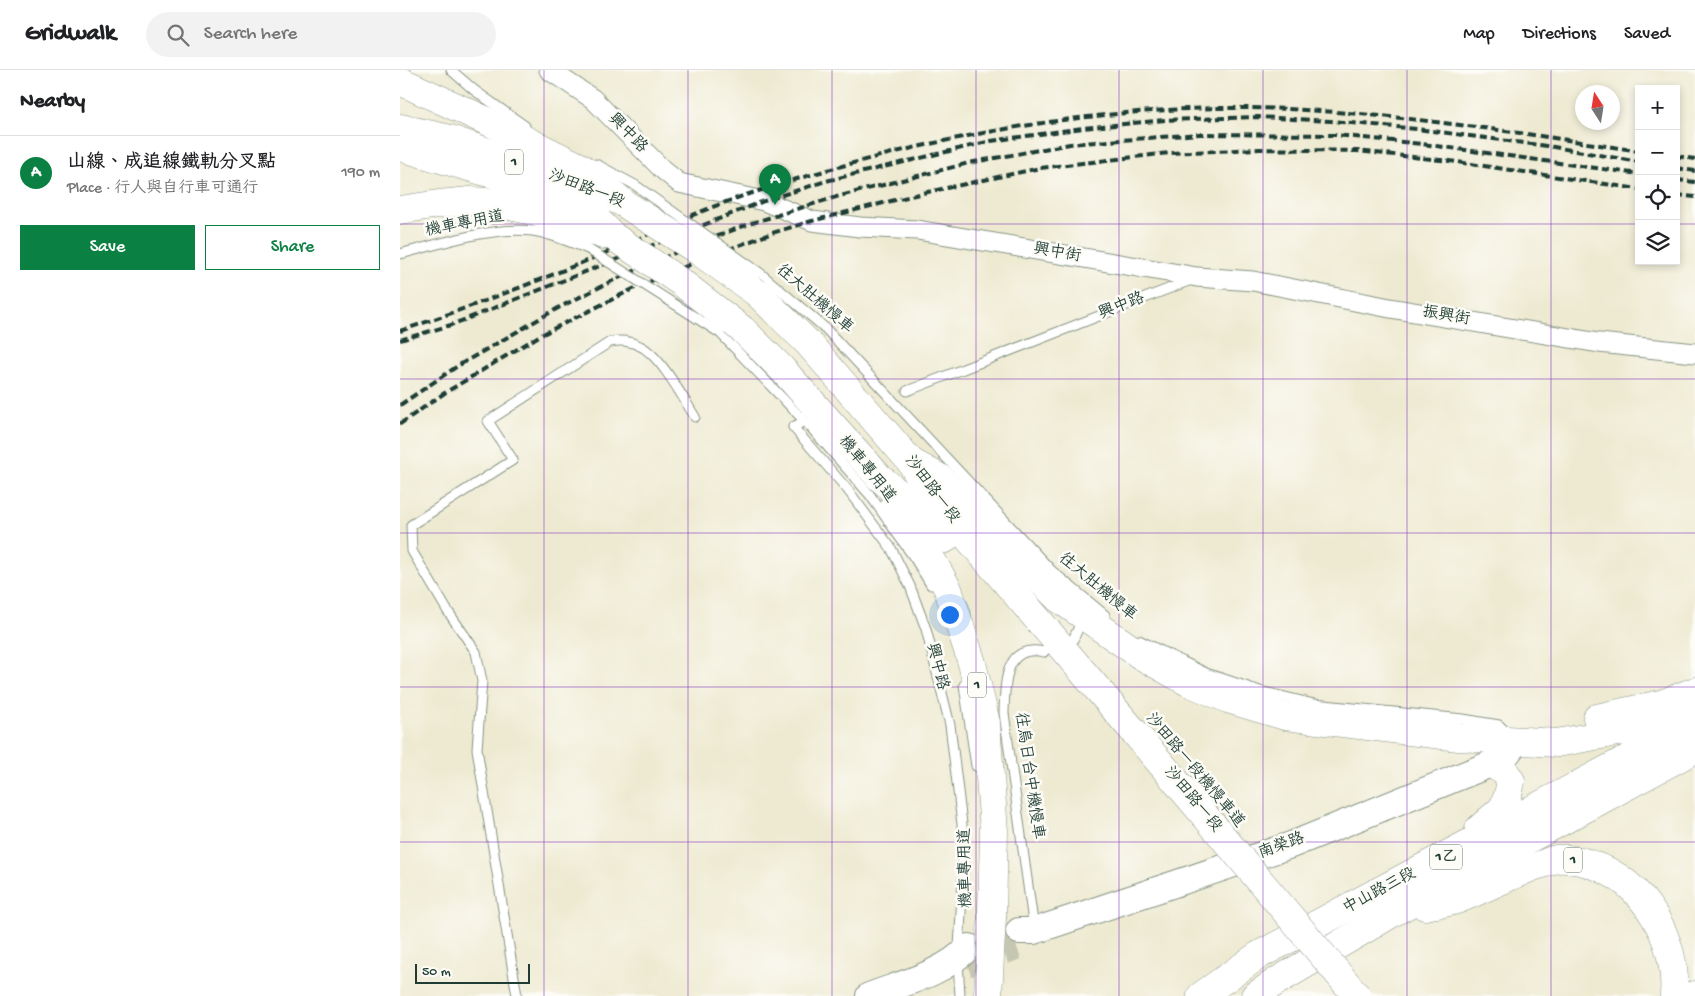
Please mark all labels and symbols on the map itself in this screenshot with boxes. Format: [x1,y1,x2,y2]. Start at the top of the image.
north arrow [1575,85,1620,130]
street label: 興中路 [603,109,652,158]
road number: 1 [505,150,523,174]
pin: A [759,164,791,205]
street label: 沙田路一段 [545,165,627,213]
street label: 機車專用道 [424,206,506,242]
street label: 興中街 [1032,239,1083,268]
street label: 往大肚機慢車 [772,260,858,339]
street label: 興中路 [1095,288,1148,324]
street label: 振興街 [1421,302,1471,331]
street label: 機車專用道 [833,432,900,507]
street label: 沙田路一段 [899,451,964,528]
street label: 往大肚機慢車 [1054,548,1141,626]
your location [937,602,963,628]
street label: 興中路 [921,641,953,693]
road number: 1 [968,672,986,698]
street label: 沙田路一段機慢車道 [1140,710,1248,832]
street label: 往烏日台中機慢車 [1010,711,1048,841]
street label: 沙田路一段 [1159,763,1225,837]
street label: 機車專用道 [955,828,977,908]
street label: 南榮路 [1256,828,1308,864]
road number: 1乙 [1430,844,1462,870]
road number: 1 [1564,848,1582,872]
street label: 中山路三段 [1339,863,1420,919]
scale bar [415,961,530,984]

